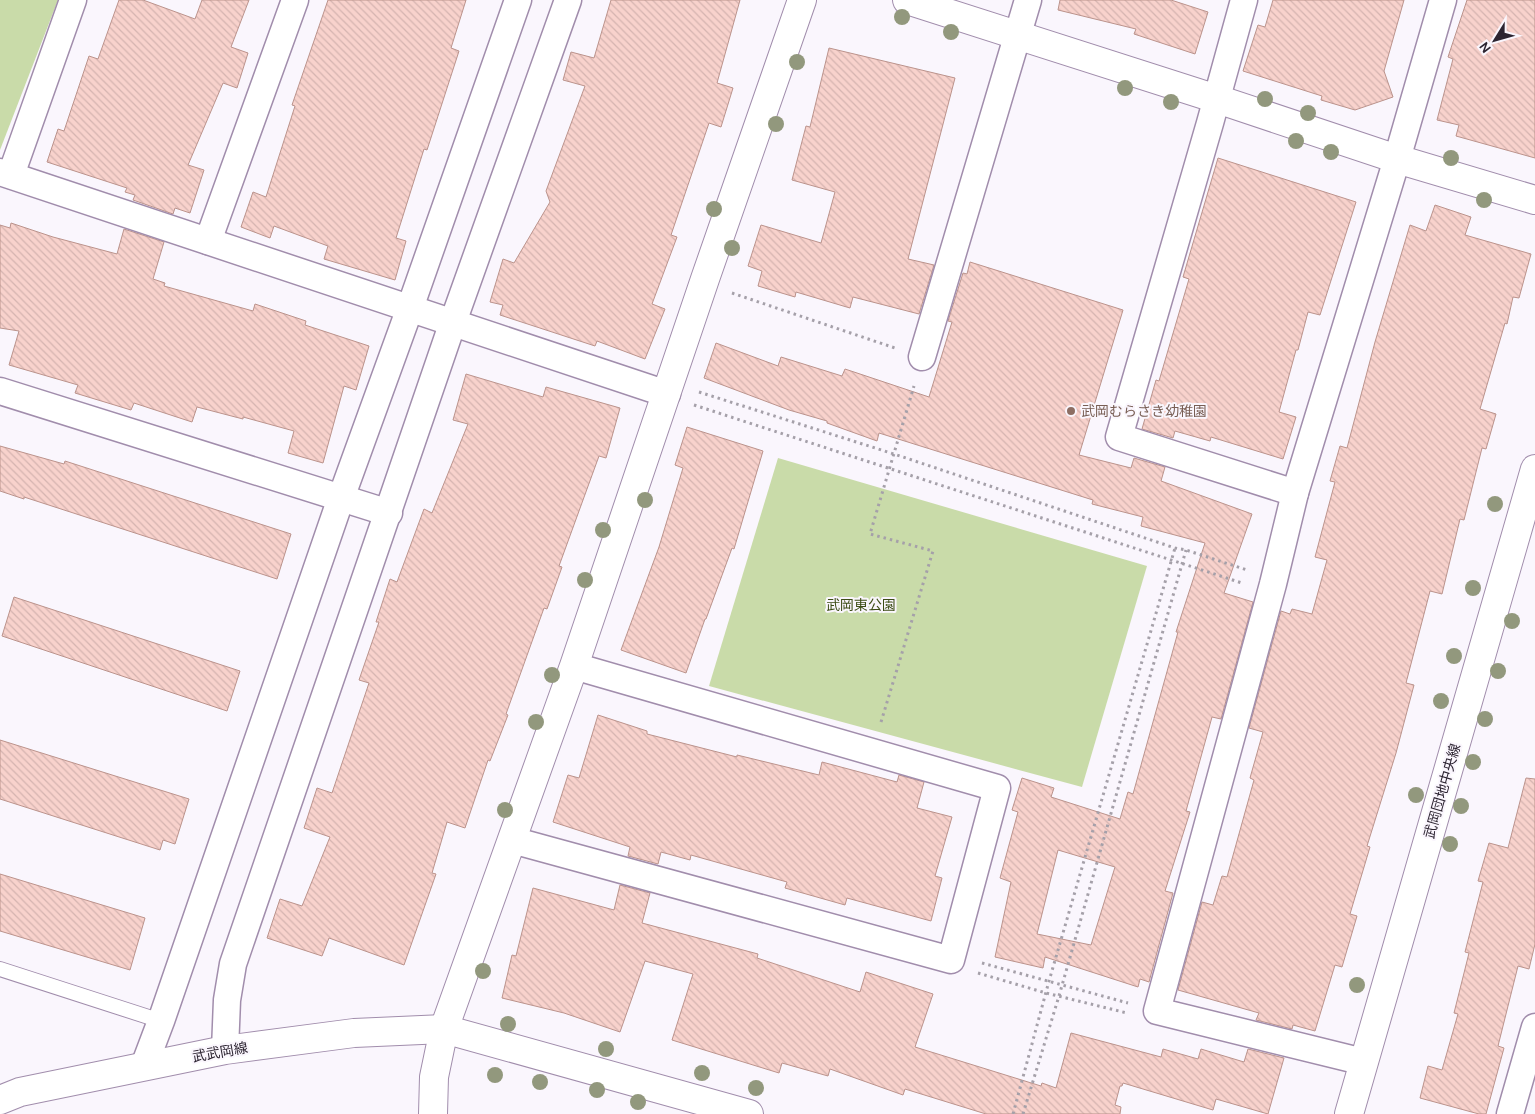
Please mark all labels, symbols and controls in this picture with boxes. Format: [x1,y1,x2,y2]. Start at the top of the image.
north arrow [1470,15,1520,65]
text: N [1475,38,1495,57]
place label: 武岡むらさき幼稚園 [1081,403,1207,420]
marker: 武岡むらさき幼稚園 [1065,405,1077,417]
park label: 武岡東公園 [826,597,896,614]
street label: 武岡団地中央線 [1421,742,1464,841]
street label: 武武岡線 [191,1039,249,1066]

